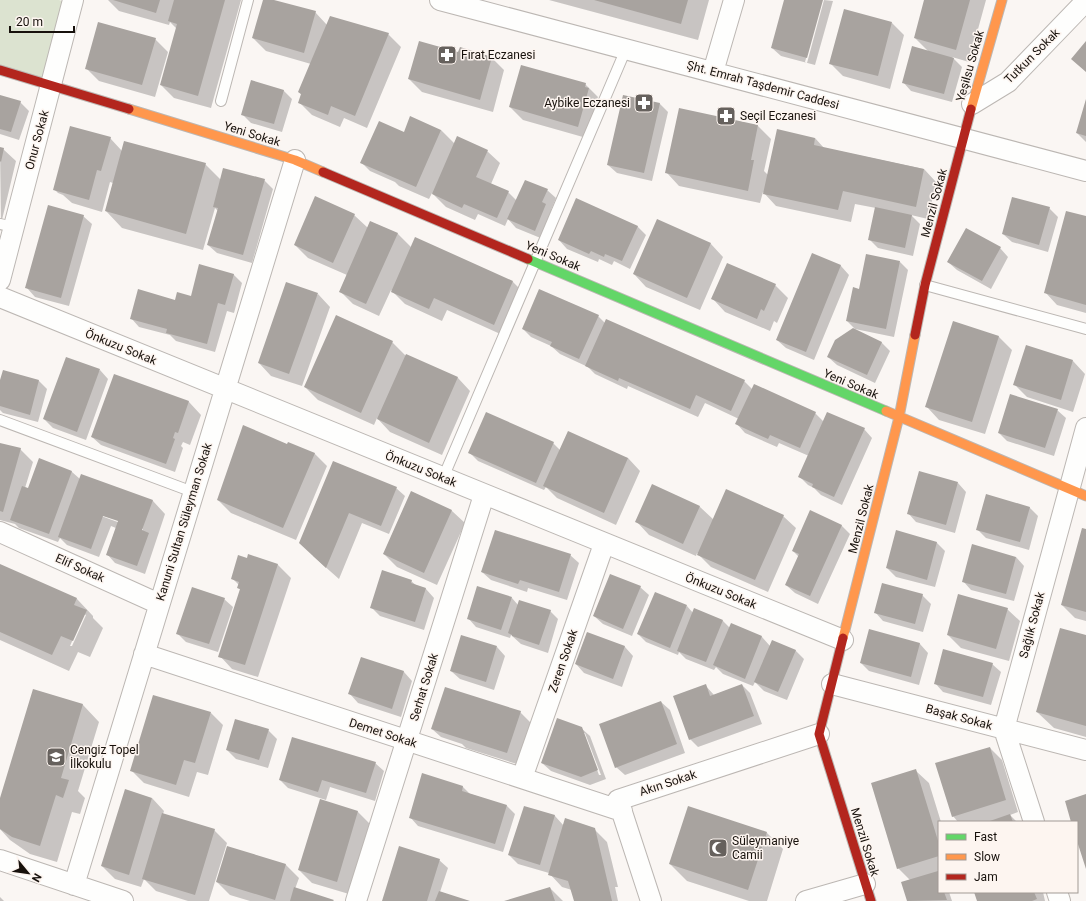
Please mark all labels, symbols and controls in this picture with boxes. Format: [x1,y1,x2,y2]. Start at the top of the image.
scale bar [10,8,74,34]
text: 20 m [16,15,43,29]
street label: Tutkun Sokak [1002,25,1063,86]
street label: Yeşilsu Sokak [953,28,987,103]
pharmacy icon: Fırat Eczanesi [436,44,458,66]
place label: Fırat Eczanesi [461,48,536,62]
street label: Şht. Emrah Taşdemir Caddesi [685,58,841,112]
pharmacy icon: Aybike Eczanesi [633,92,655,114]
place label: Aybike Eczanesi [544,96,630,110]
pharmacy icon: Seçil Eczanesi [715,105,737,127]
street label: Onur Sokak [22,108,52,171]
place label: Seçil Eczanesi [740,109,816,123]
street label: Yeni Sokak [222,119,283,149]
street label: Menzil Sokak [918,166,950,239]
street label: Yeni Sokak [523,238,583,274]
street label: Önkuzu Sokak [83,325,160,368]
street label: Yeni Sokak [821,366,881,402]
street label: Kanuni Sultan Süleyman Sokak [153,440,215,603]
street label: Önkuzu Sokak [383,447,460,490]
street label: Menzil Sokak [846,482,877,555]
street label: Elif Sokak [53,551,108,585]
street label: Önkuzu Sokak [683,569,760,612]
street label: Sağlık Sokak [1016,589,1048,660]
street label: Zeren Sokak [546,627,581,694]
street label: Serhat Sokak [407,650,441,723]
street label: Başak Sokak [924,701,995,733]
street label: Demet Sokak [347,715,420,751]
place label: Cengiz Topel İlkokulu [70,743,139,771]
school or university icon: Cengiz Topel İlkokulu [45,746,67,768]
street label: Akın Sokak [638,767,699,799]
street label: Menzil Sokak [848,806,882,879]
legend [938,821,1078,893]
text: Fast [974,830,997,844]
place label: Süleymaniye Camii [732,834,799,862]
mosque icon: Süleymaniye Camii [707,837,729,859]
text: Slow [974,850,1000,864]
north arrow [8,853,48,893]
text: Jam [974,870,998,884]
text: N [29,871,44,884]

